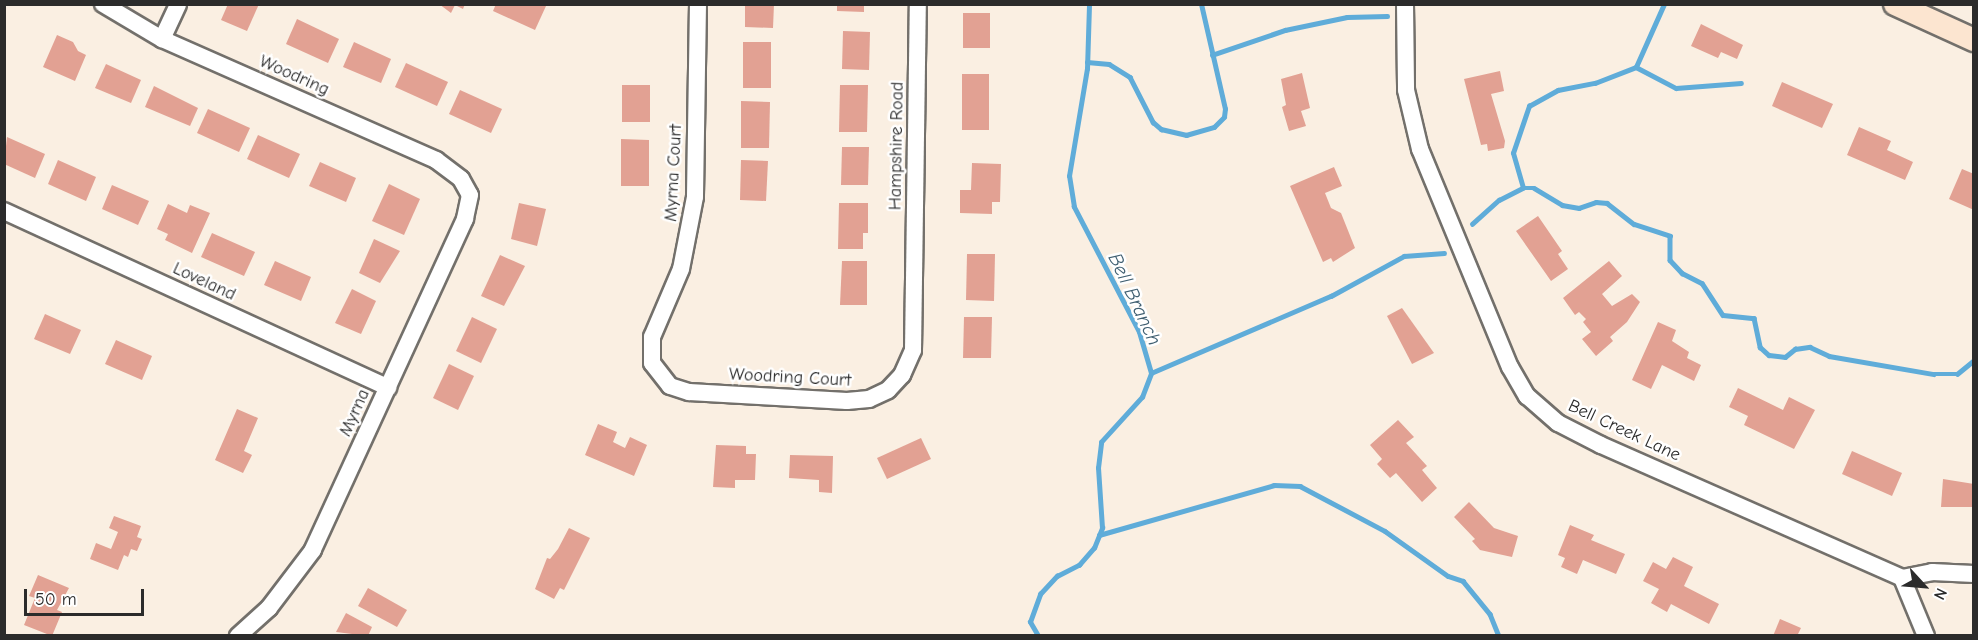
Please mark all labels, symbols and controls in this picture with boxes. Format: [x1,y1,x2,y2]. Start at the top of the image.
street label: Woodring [256,51,332,101]
street label: Hampshire Road [885,82,909,210]
street label: Myrna Court [661,124,687,222]
water label: Bell Branch [1103,249,1167,349]
street label: Loveland [169,258,239,306]
street label: Woodring Court [728,364,852,392]
street label: Myrna [335,386,375,440]
street label: Bell Creek Lane [1564,396,1684,466]
north arrow [1894,556,1954,616]
scale bar [27,577,147,615]
text: N [1930,585,1951,603]
text: 50 m [35,589,77,610]

